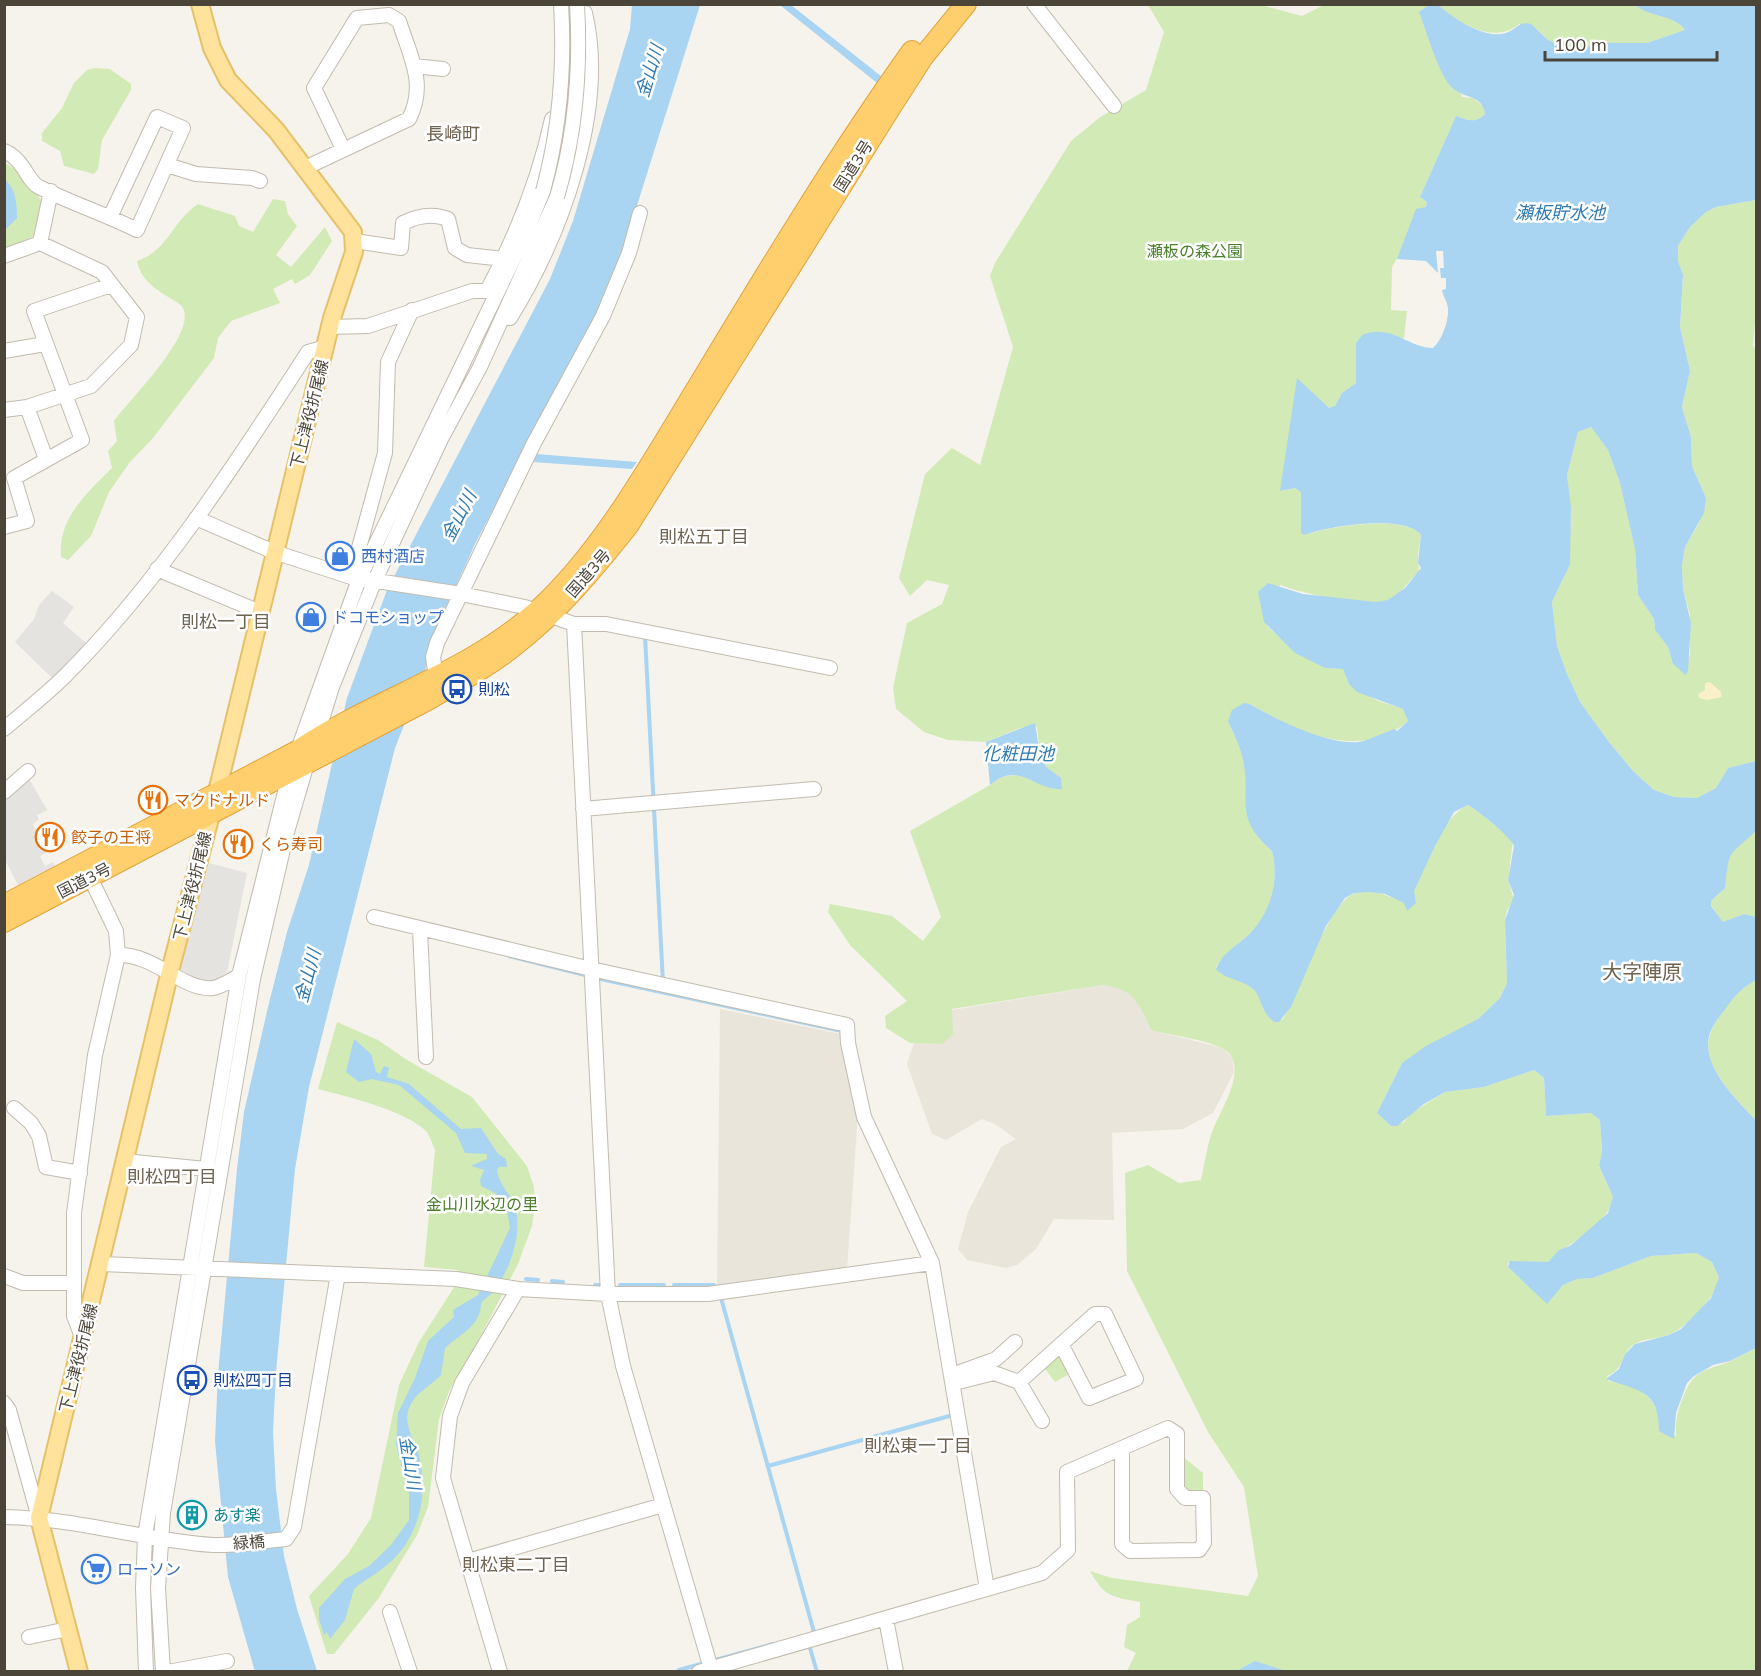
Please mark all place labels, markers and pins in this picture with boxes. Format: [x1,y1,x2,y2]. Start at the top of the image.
shop icon: 西村酒店 [324,540,356,572]
place label: 西村酒店 [361,546,425,566]
shop icon: ドコモショップ [295,601,327,633]
place label: ドコモショップ [332,607,444,627]
bus stop icon: 則松 [441,673,473,705]
place label: 則松 [478,679,510,699]
restaurant icon: マクドナルド [137,784,169,816]
place label: マクドナルド [174,790,270,810]
restaurant icon: 餃子の王将 [34,821,66,853]
place label: 餃子の王将 [71,827,151,847]
restaurant icon: くら寿司 [222,828,254,860]
place label: くら寿司 [259,834,323,854]
bus stop icon: 則松四丁目 [176,1364,208,1396]
place label: 則松四丁目 [213,1370,293,1390]
building icon: あす楽 [176,1499,208,1531]
place label: あす楽 [213,1505,261,1525]
supermarket icon: ローソン [80,1553,112,1585]
place label: ローソン [117,1559,181,1579]

